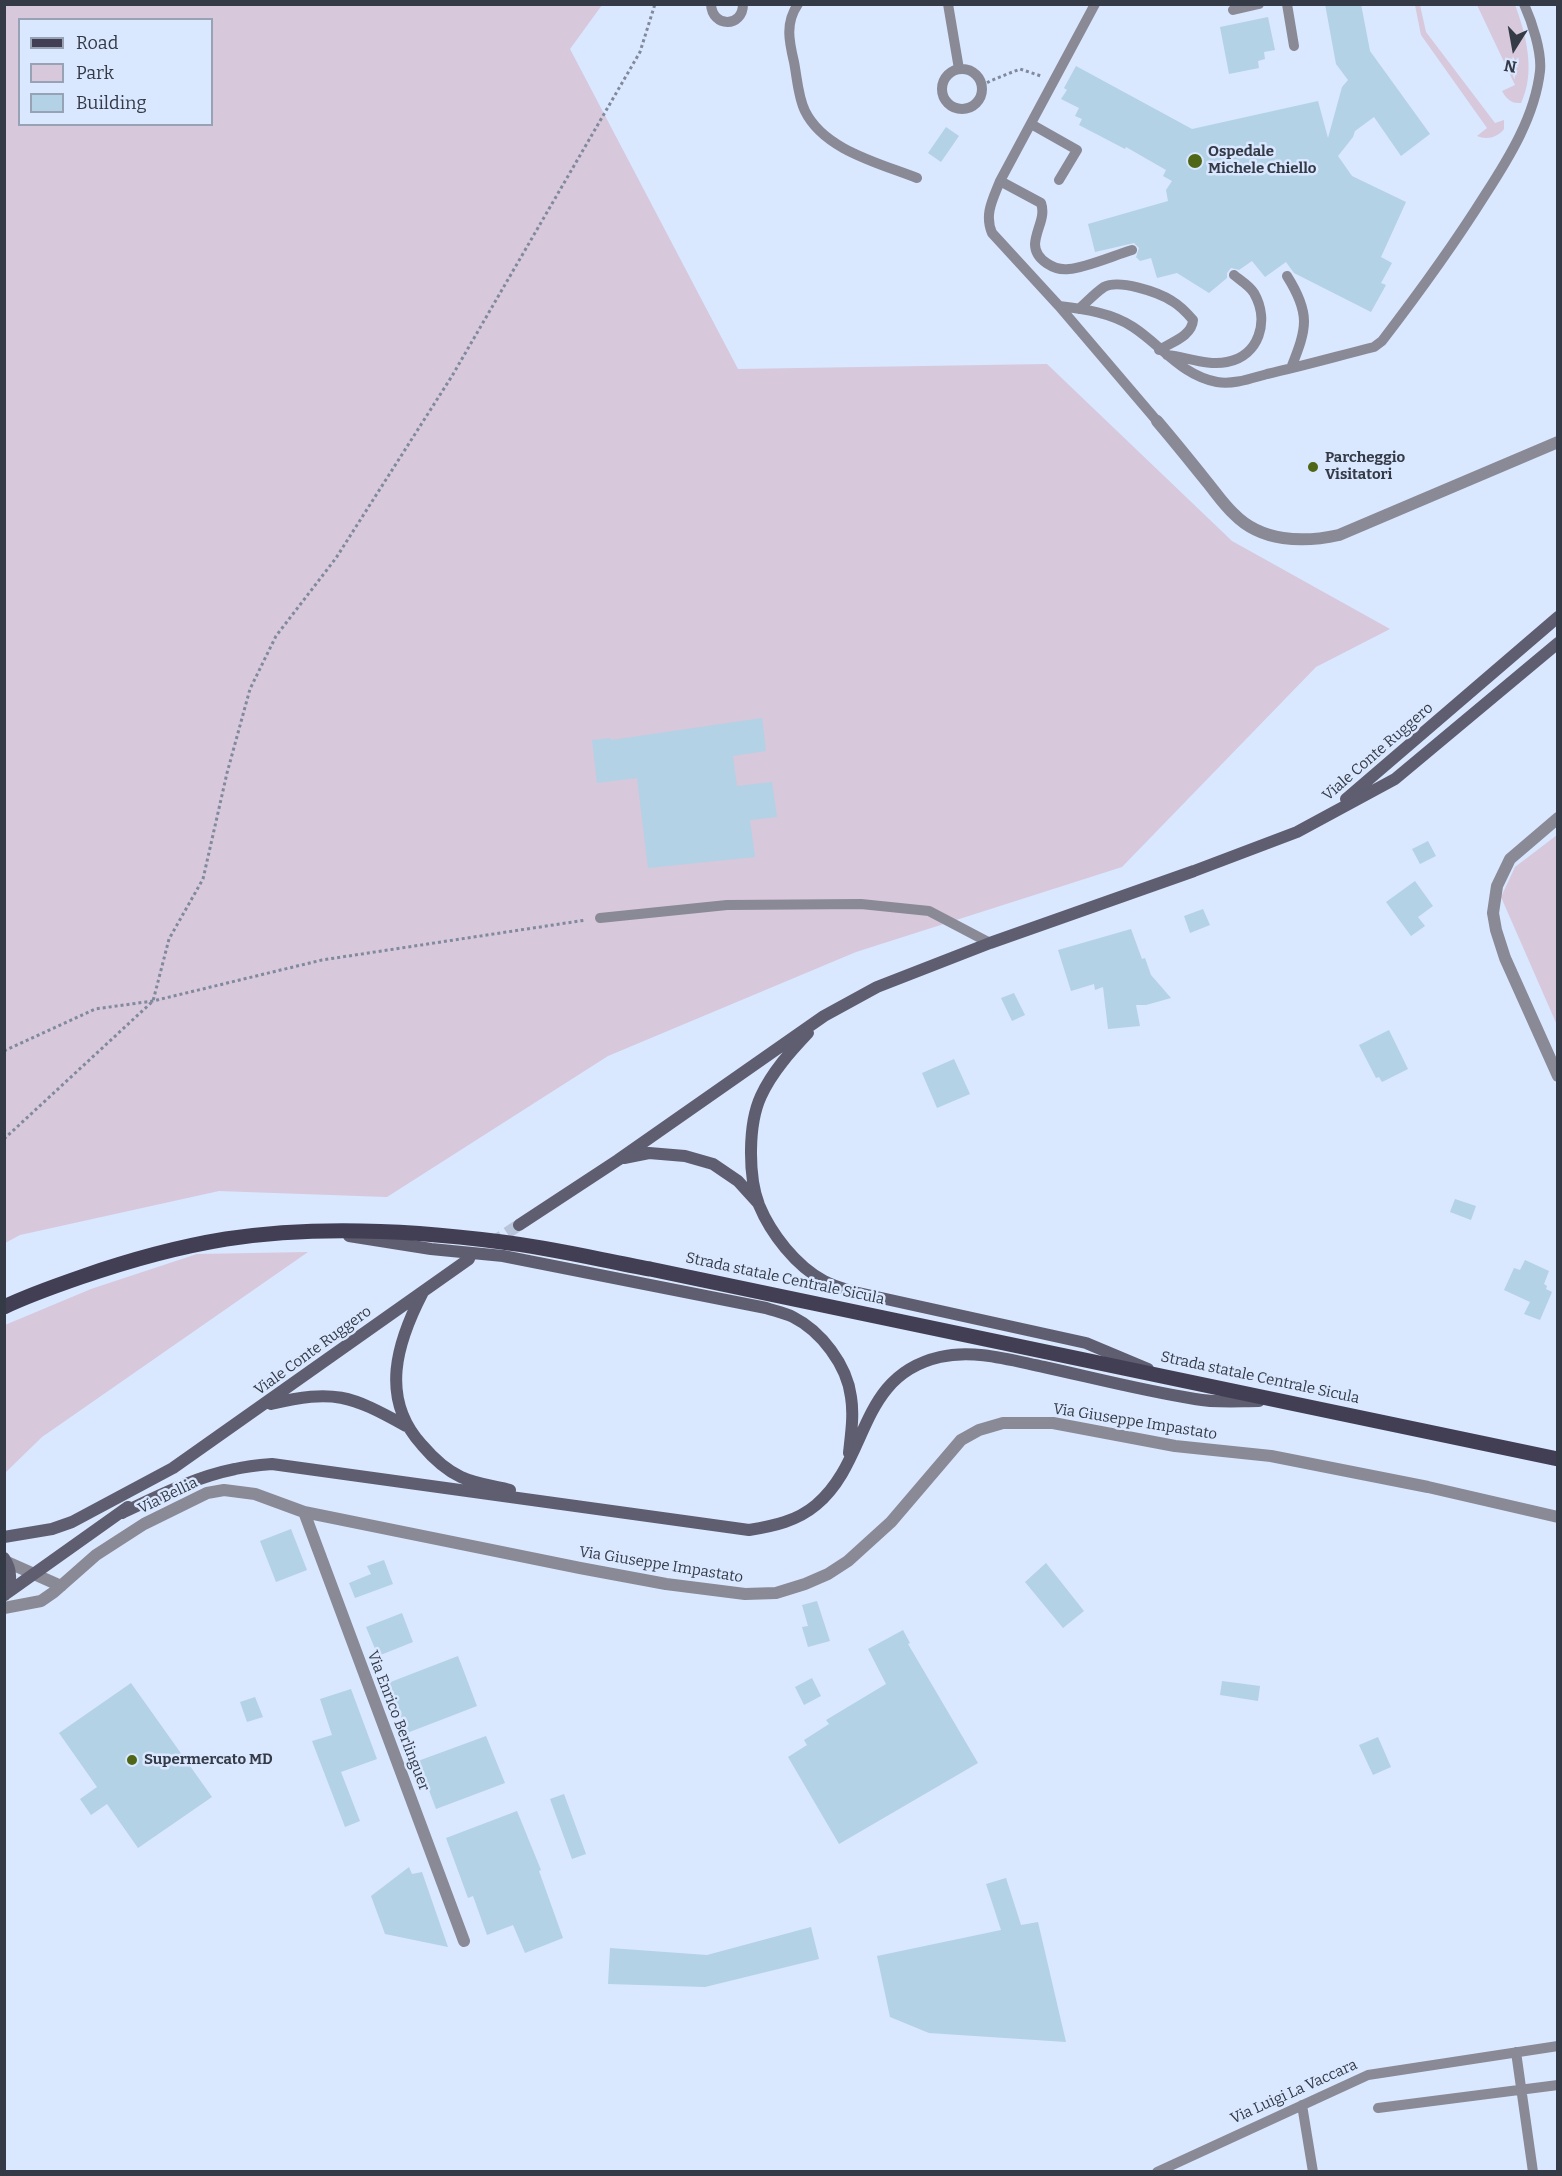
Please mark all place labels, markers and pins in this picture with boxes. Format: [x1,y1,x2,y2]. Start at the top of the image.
place label: Ospedale Michele Chiello [1208,143,1316,178]
marker: Ospedale Michele Chiello [1186,152,1204,170]
place label: Parcheggio Visitatori [1325,449,1405,484]
marker: Parcheggio Visitatori [1306,460,1320,474]
place label: Supermercato MD [144,1751,273,1769]
marker: Supermercato MD [125,1753,139,1767]

